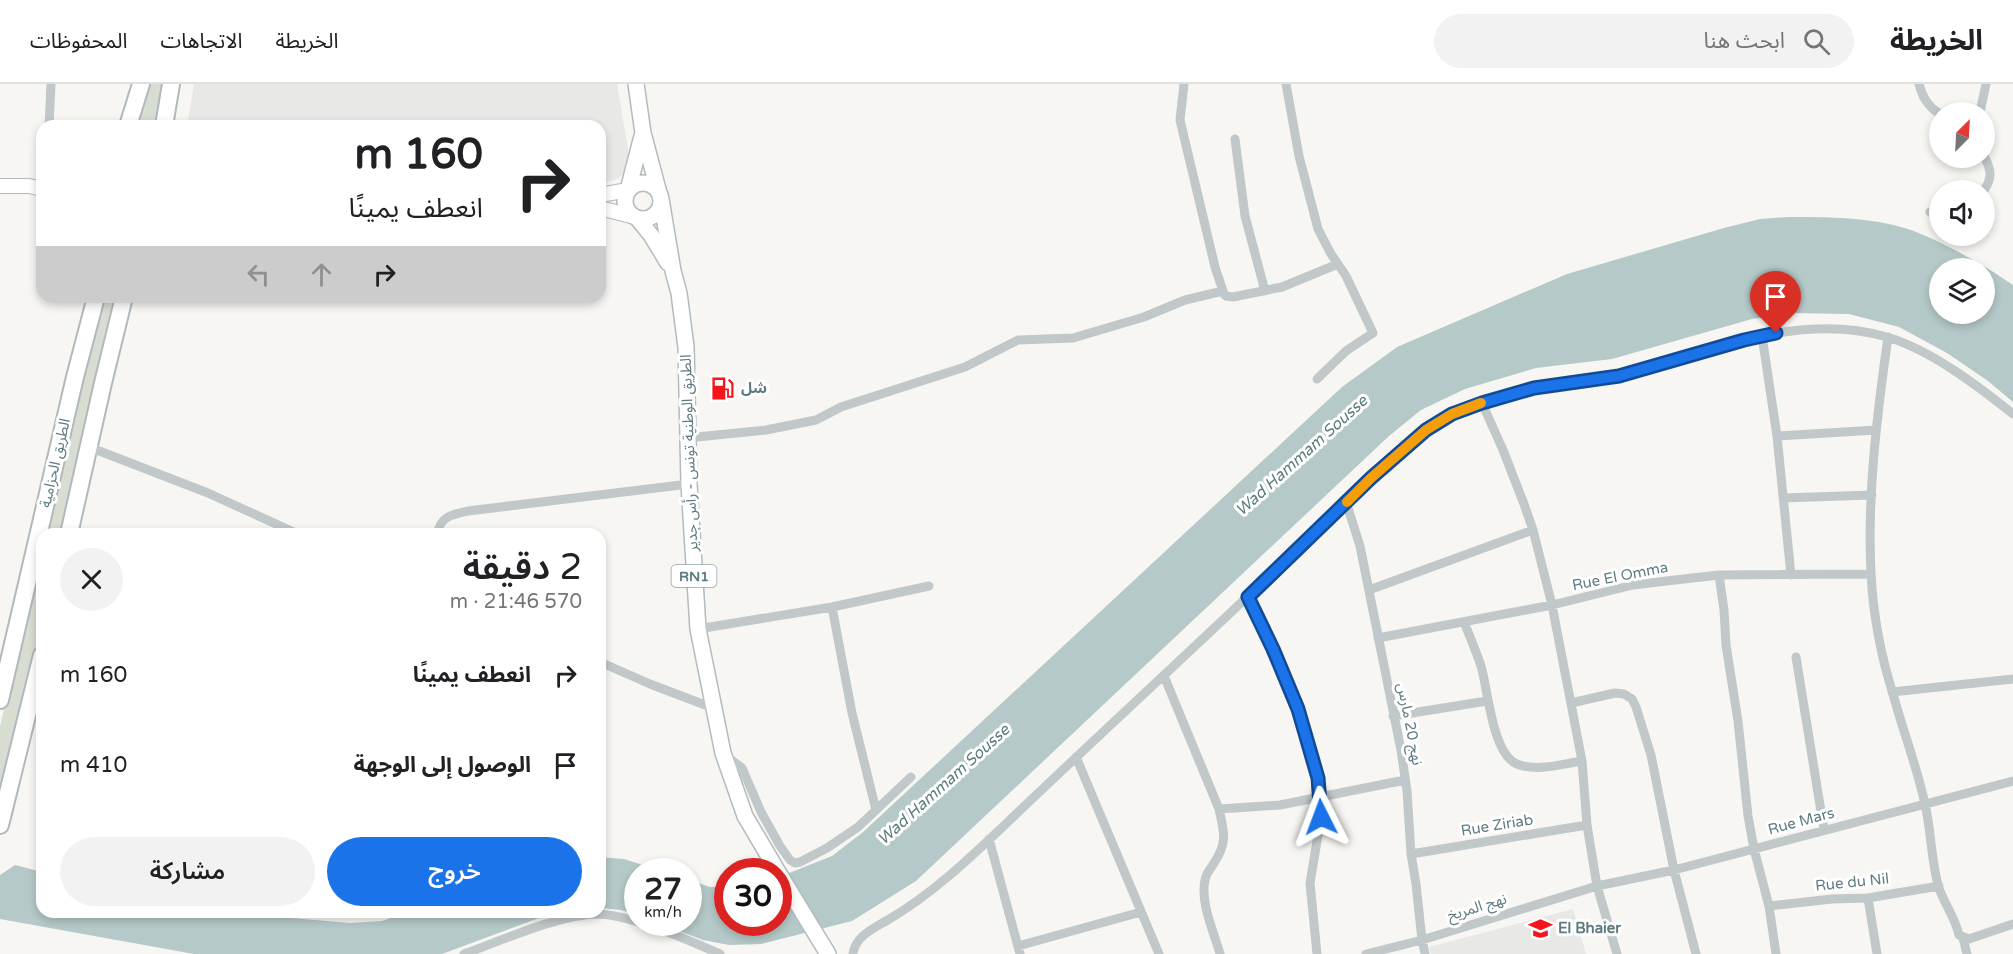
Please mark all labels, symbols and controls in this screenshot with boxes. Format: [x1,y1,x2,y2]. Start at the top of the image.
search box [1434,14,1854,68]
text: الخريطة [1890,24,1983,58]
icon: search [1800,25,1833,58]
text: ابحث هنا [1703,28,1785,54]
text: المحفوظات [30,29,127,54]
text: الاتجاهات [160,29,242,54]
text: الخريطة [275,29,338,54]
north arrow [1929,102,1995,168]
map controls [1929,102,1995,324]
text: 160 m [354,129,483,180]
icon: right [504,144,582,222]
button: sound [1929,180,1995,246]
text: انعطف يمينًا [349,192,483,225]
icon: left [242,258,275,291]
icon: ahead [305,258,338,291]
icon: right [368,258,401,291]
button: layers [1929,258,1995,324]
pin [1750,271,1801,333]
icon: arrive [1759,280,1792,313]
street label: الطريق الوطنية تونس - رأس جدير [677,354,702,553]
fuel station icon: شل [710,375,736,401]
place label: شل [741,379,767,397]
water label: Wad Hammam Sousse [1232,391,1373,520]
street label: الطريق الحزامية [36,417,75,510]
text: 2 دقيقة [463,546,582,589]
button: close [60,548,123,611]
street label: Rue El Omma [1570,558,1670,594]
road number: RN1 [672,565,716,587]
text: 570 m · 21:46 [450,590,582,614]
icon: right [549,659,582,692]
text: 160 m [60,662,127,688]
text: انعطف يمينًا [413,662,531,688]
street label: نهج 20 مارس [1390,681,1427,767]
water label: Wad Hammam Sousse [874,720,1015,849]
icon: arrive [549,749,582,782]
text: 410 m [60,752,127,778]
text: الوصول إلى الوجهة [353,752,531,778]
position arrow [1289,785,1353,849]
street label: Rue Mars [1766,803,1836,839]
street label: Rue Ziriab [1460,810,1534,840]
button: مشاركة [60,837,315,906]
button: خروج [327,837,582,906]
speed limit sign: 30 [714,858,792,936]
street label: Rue du Nil [1814,869,1890,895]
text: 27 [644,871,682,908]
street label: نهج المريخ [1445,889,1510,927]
text: km/h [644,903,682,921]
school or university icon: El Bhaier [1527,915,1553,941]
place label: El Bhaier [1558,919,1621,937]

